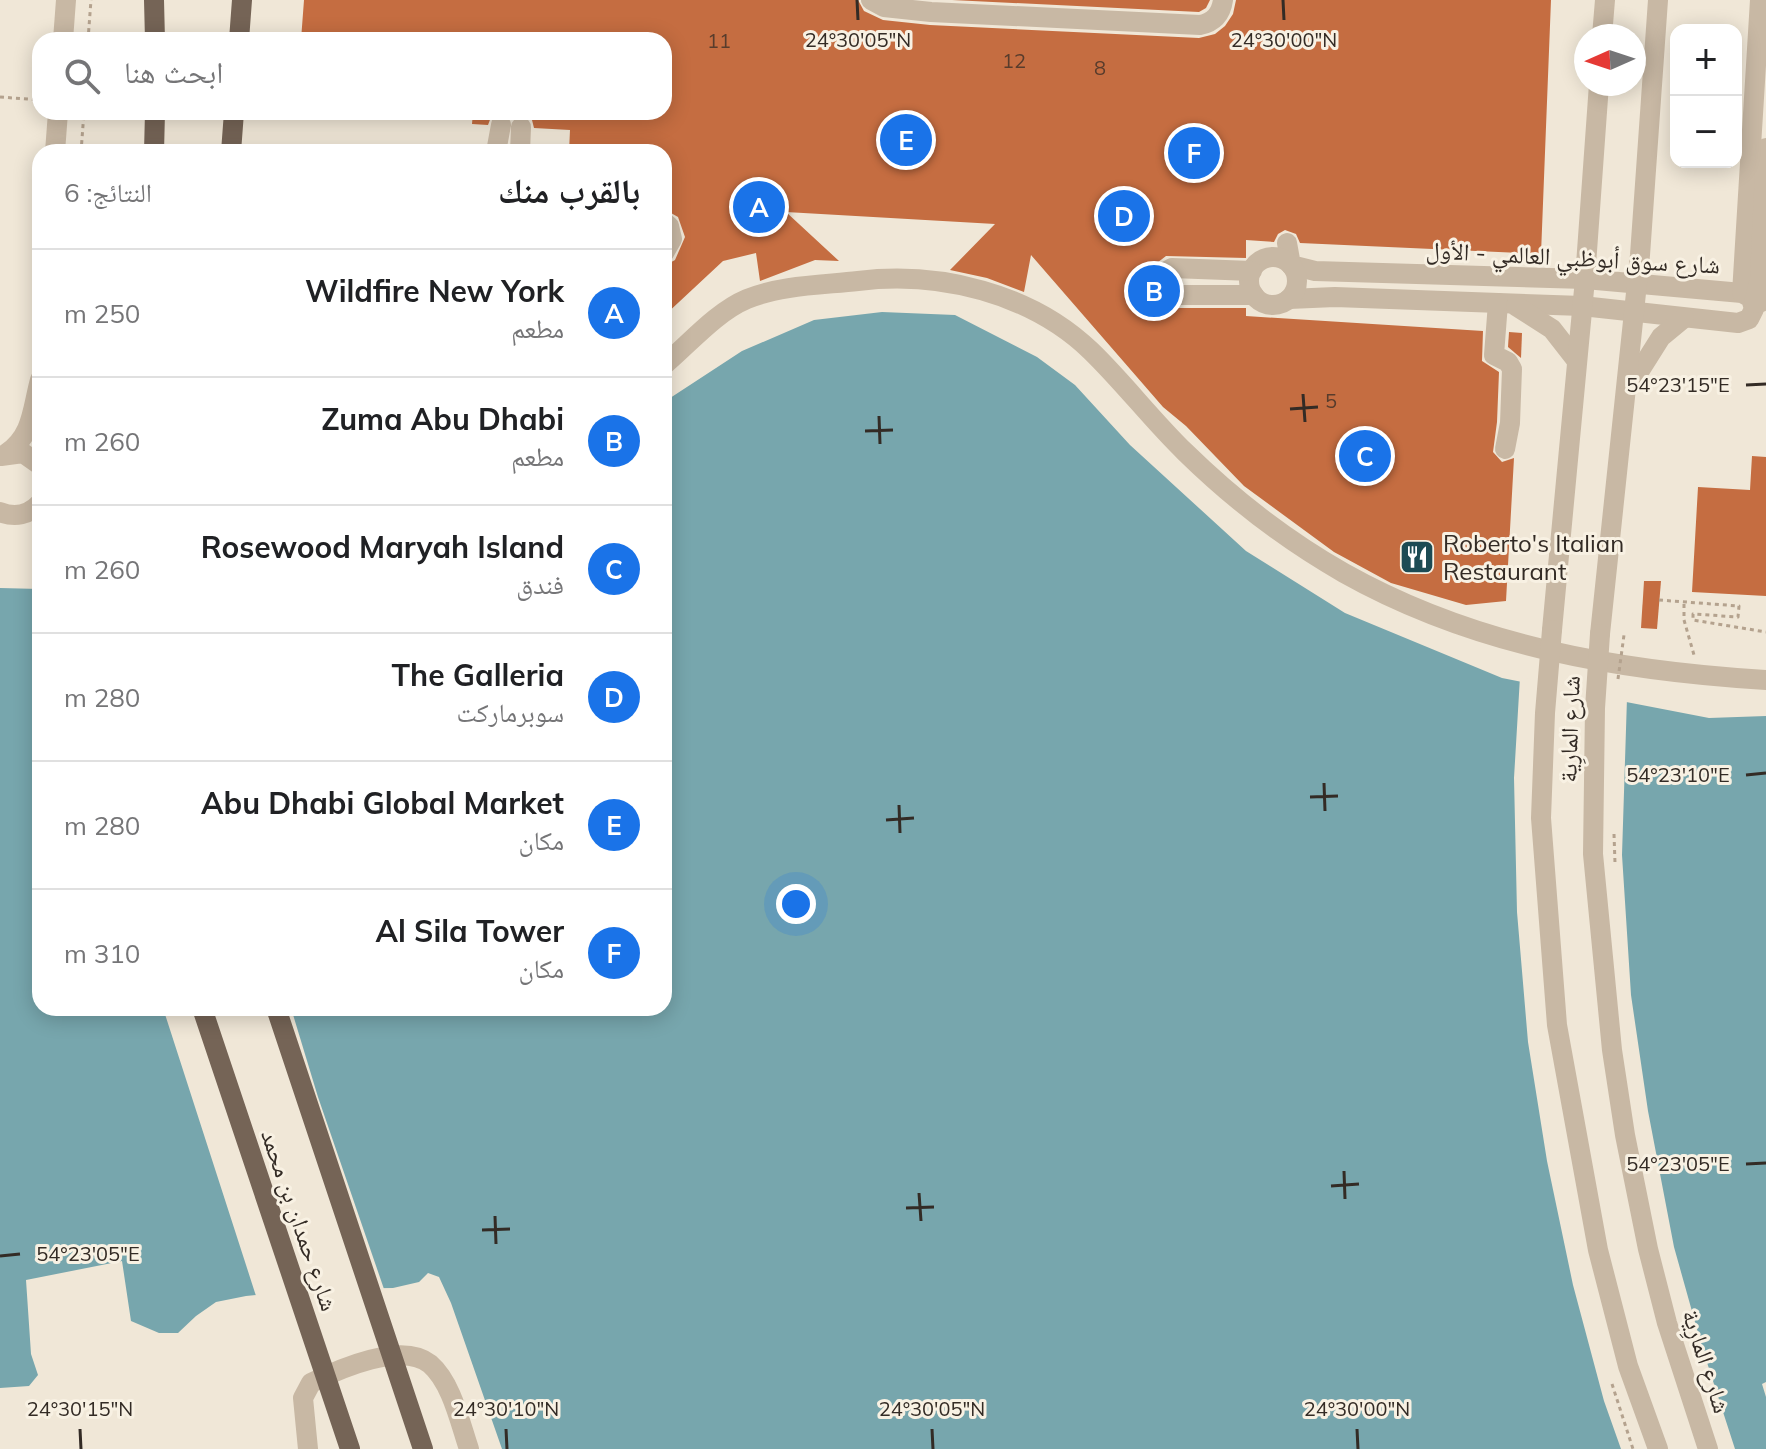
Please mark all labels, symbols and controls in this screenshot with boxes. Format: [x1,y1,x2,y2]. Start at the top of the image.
north arrow [1574,24,1646,96]
map controls [1670,24,1742,168]
button: + [1670,24,1742,96]
text: 24°30'05"N [805,27,911,52]
text: 24°30'00"N [1231,27,1337,52]
house number: 11 [707,28,731,53]
search box [32,32,672,120]
house number: 12 [1002,48,1026,73]
text: ابحث هنا [124,53,223,91]
icon: search [60,54,104,98]
house number: 8 [1094,55,1106,80]
button: − [1670,96,1742,168]
pin: E [880,110,932,170]
pin: F [1168,123,1220,183]
text: بالقرب منك [498,169,640,212]
text: النتائج: 6 [64,176,152,209]
pin: A [733,177,785,237]
pin: D [1098,186,1150,246]
street label: شارع سوق أبوظبي العالمي - الأول [1425,234,1721,285]
pin: B [1128,261,1180,321]
text: Wildfire New York [305,272,564,310]
text: 250 m [64,297,140,330]
text: A [604,297,624,330]
text: مطعم [511,312,564,345]
text: 54°23'15"E [1626,372,1730,397]
house number: 5 [1325,388,1337,413]
text: Zuma Abu Dhabi [321,400,564,438]
text: 260 m [64,425,140,458]
text: B [605,425,623,458]
pin: C [1339,426,1391,486]
text: مطعم [511,440,564,473]
text: Rosewood Maryah Island [201,528,564,566]
place label: Roberto's Italian Restaurant [1443,528,1624,586]
restaurant icon: Roberto's Italian Restaurant [1398,538,1436,576]
text: 260 m [64,553,140,586]
text: C [605,553,623,586]
text: فندق [516,568,564,601]
text: The Galleria [392,656,564,694]
street label: شارع المارِية [1552,675,1589,783]
text: 280 m [64,681,140,714]
text: D [604,681,624,714]
text: سوبرماركت [457,696,564,729]
text: 54°23'10"E [1626,762,1730,787]
text: Abu Dhabi Global Market [201,784,564,822]
text: 280 m [64,809,140,842]
text: E [606,809,622,842]
text: مكان [518,824,564,857]
your location [776,884,816,924]
text: Al Sila Tower [376,912,564,950]
text: 310 m [64,937,140,970]
text: F [607,937,621,970]
text: مكان [518,952,564,985]
street label: شارع حمدان بن محمد [254,1125,345,1315]
text: 54°23'05"E [1626,1151,1730,1176]
text: 54°23'05"E [36,1241,140,1266]
street label: شارع المارِية [1673,1305,1738,1418]
text: 24°30'15"N [27,1396,133,1421]
text: 24°30'10"N [453,1396,559,1421]
text: 24°30'05"N [879,1396,985,1421]
text: 24°30'00"N [1304,1396,1410,1421]

